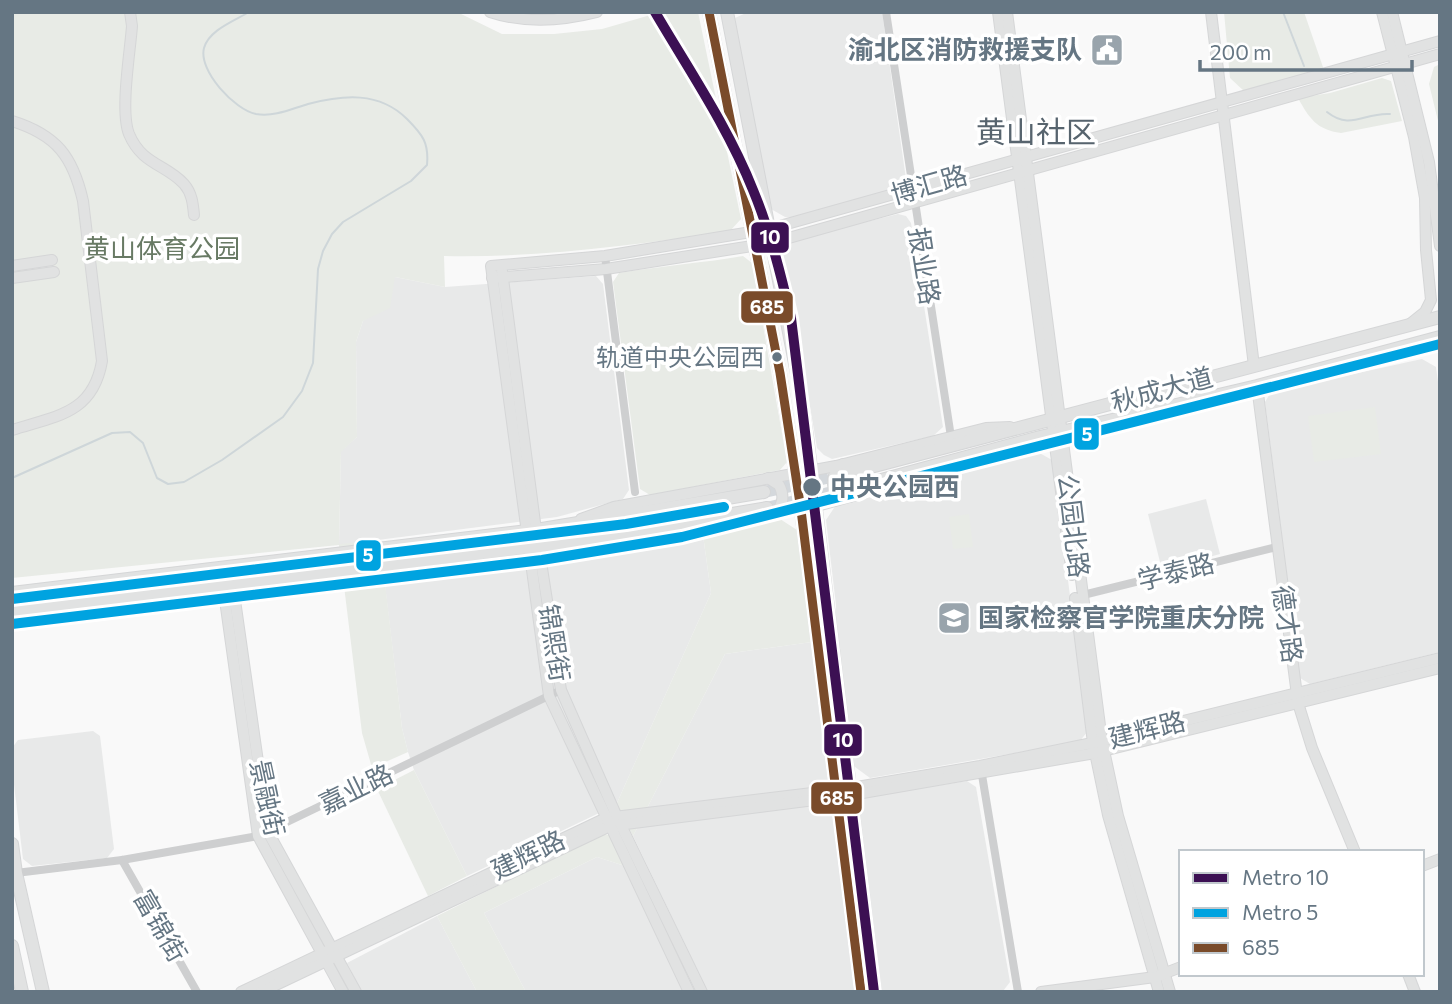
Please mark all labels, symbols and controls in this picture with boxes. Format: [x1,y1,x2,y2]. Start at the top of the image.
scale bar [1200,28,1412,72]
public building icon: 渝北区消防救援支队 [1088,31,1126,69]
place label: 渝北区消防救援支队 [848,33,1082,64]
text: 200 m [1210,39,1271,64]
district label: 黄山社区 [976,112,1096,149]
street label: 博汇路 [887,158,970,209]
line badge: 10 [750,221,790,254]
text: 10 [759,225,781,248]
street label: 报业路 [904,225,947,307]
park label: 黄山体育公园 [84,232,240,263]
line badge: 685 [740,290,794,324]
text: 685 [750,295,784,318]
place label: 轨道中央公园西 [596,342,764,371]
marker: 轨道中央公园西 [770,350,784,364]
street label: 秋成大道 [1107,360,1216,417]
line badge: 5 [1073,417,1100,451]
text: 5 [1081,422,1093,445]
place label: 中央公园西 [830,470,960,501]
street label: 公园北路 [1053,472,1096,579]
marker: 中央公园西 [801,476,823,498]
line badge: 5 [355,539,382,572]
text: 5 [362,543,374,566]
street label: 学泰路 [1134,546,1217,595]
street label: 德才路 [1268,583,1309,665]
school or university icon: 国家检察官学院重庆分院 [935,599,973,637]
place label: 国家检察官学院重庆分院 [978,601,1264,632]
street label: 锦熙街 [534,602,577,684]
street label: 建辉路 [1105,704,1188,753]
line badge: 10 [823,723,863,757]
text: 10 [832,728,854,751]
street label: 景融街 [245,756,292,839]
street label: 嘉业路 [313,757,397,819]
line badge: 685 [810,781,863,815]
text: 685 [820,786,854,809]
street label: 建辉路 [485,823,569,885]
legend [1179,850,1424,976]
text: Metro 10 [1242,864,1329,889]
street label: 富锦街 [128,884,194,967]
text: Metro 5 [1242,899,1318,924]
text: 685 [1242,934,1280,959]

